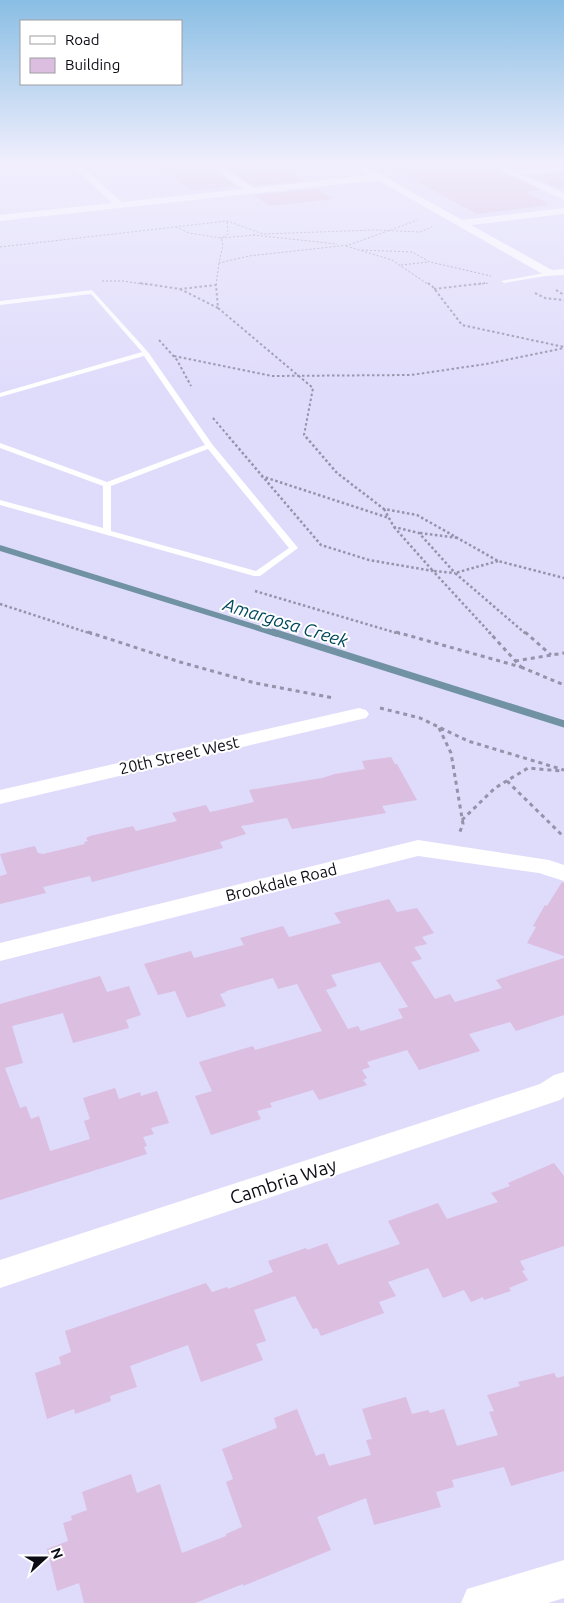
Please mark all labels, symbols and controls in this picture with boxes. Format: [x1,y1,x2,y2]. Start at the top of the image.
legend [20,20,182,85]
text: Road [65,31,100,48]
text: Building [65,56,120,73]
water label: Amargosa Creek [220,593,352,651]
street label: 20th Street West [117,732,241,778]
street label: Brookdale Road [224,859,338,905]
street label: Cambria Way [227,1153,339,1209]
north arrow [20,1533,70,1583]
text: N [48,1546,66,1561]

